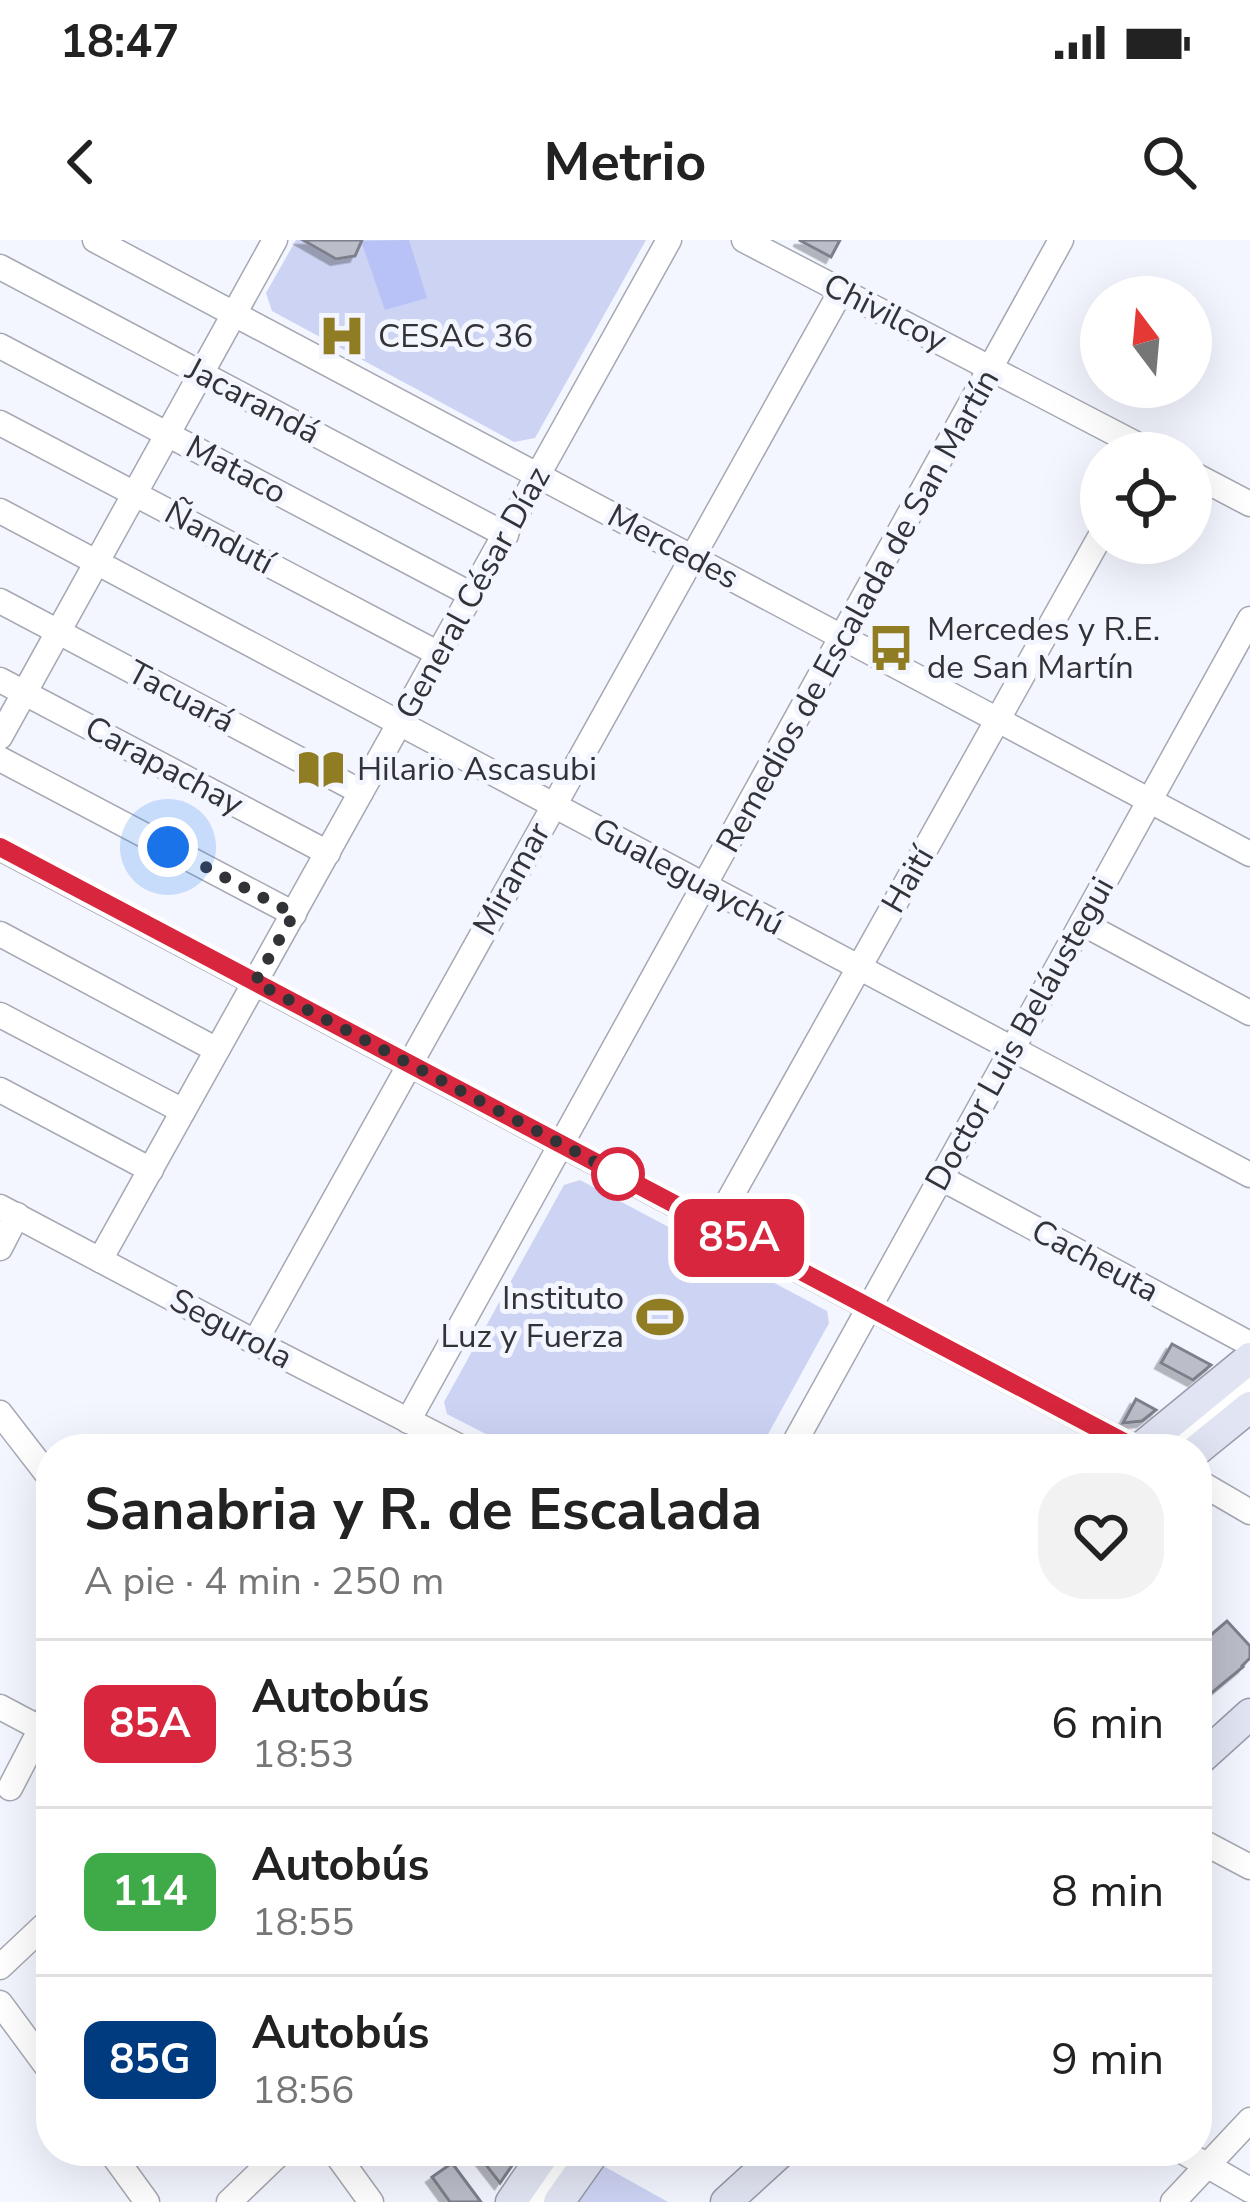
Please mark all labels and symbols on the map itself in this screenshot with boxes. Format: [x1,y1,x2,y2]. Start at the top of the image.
street label: Chivilcoy [816,263,954,363]
north arrow [1080,276,1212,408]
hospital icon: CESAC 36 [317,311,367,361]
place label: CESAC 36 [378,314,533,359]
street label: Jacarandá [177,347,328,455]
street label: Remedios de Escalada de San Martín [706,361,1010,861]
street label: Mataco [178,425,294,515]
street label: General César Díaz [385,459,561,727]
street label: Ñandutí [157,491,284,587]
street label: Mercedes [600,494,746,600]
place label: Mercedes y R.E. de San Martín [927,607,1160,690]
bus stop icon: Mercedes y R.E. de San Martín [866,623,916,673]
street label: Tacuará [120,650,242,744]
street label: Carapachay [77,705,251,827]
library icon: Hilario Ascasubi [296,744,346,794]
place label: Hilario Ascasubi [357,747,597,792]
street label: Gualeguaychú [584,807,792,947]
street label: Miramar [463,814,561,944]
your location [138,817,198,877]
street label: Haití [871,837,946,921]
street label: Doctor Luis Beláustegui [915,869,1125,1199]
unlabelled marker [593,1149,643,1199]
line badge: 85A [670,1199,808,1277]
street label: Cacheuta [1023,1209,1167,1313]
place label: Instituto Luz y Fuerza [440,1276,624,1359]
street label: Segurola [162,1278,300,1380]
sports icon: Instituto Luz y Fuerza [635,1292,685,1342]

